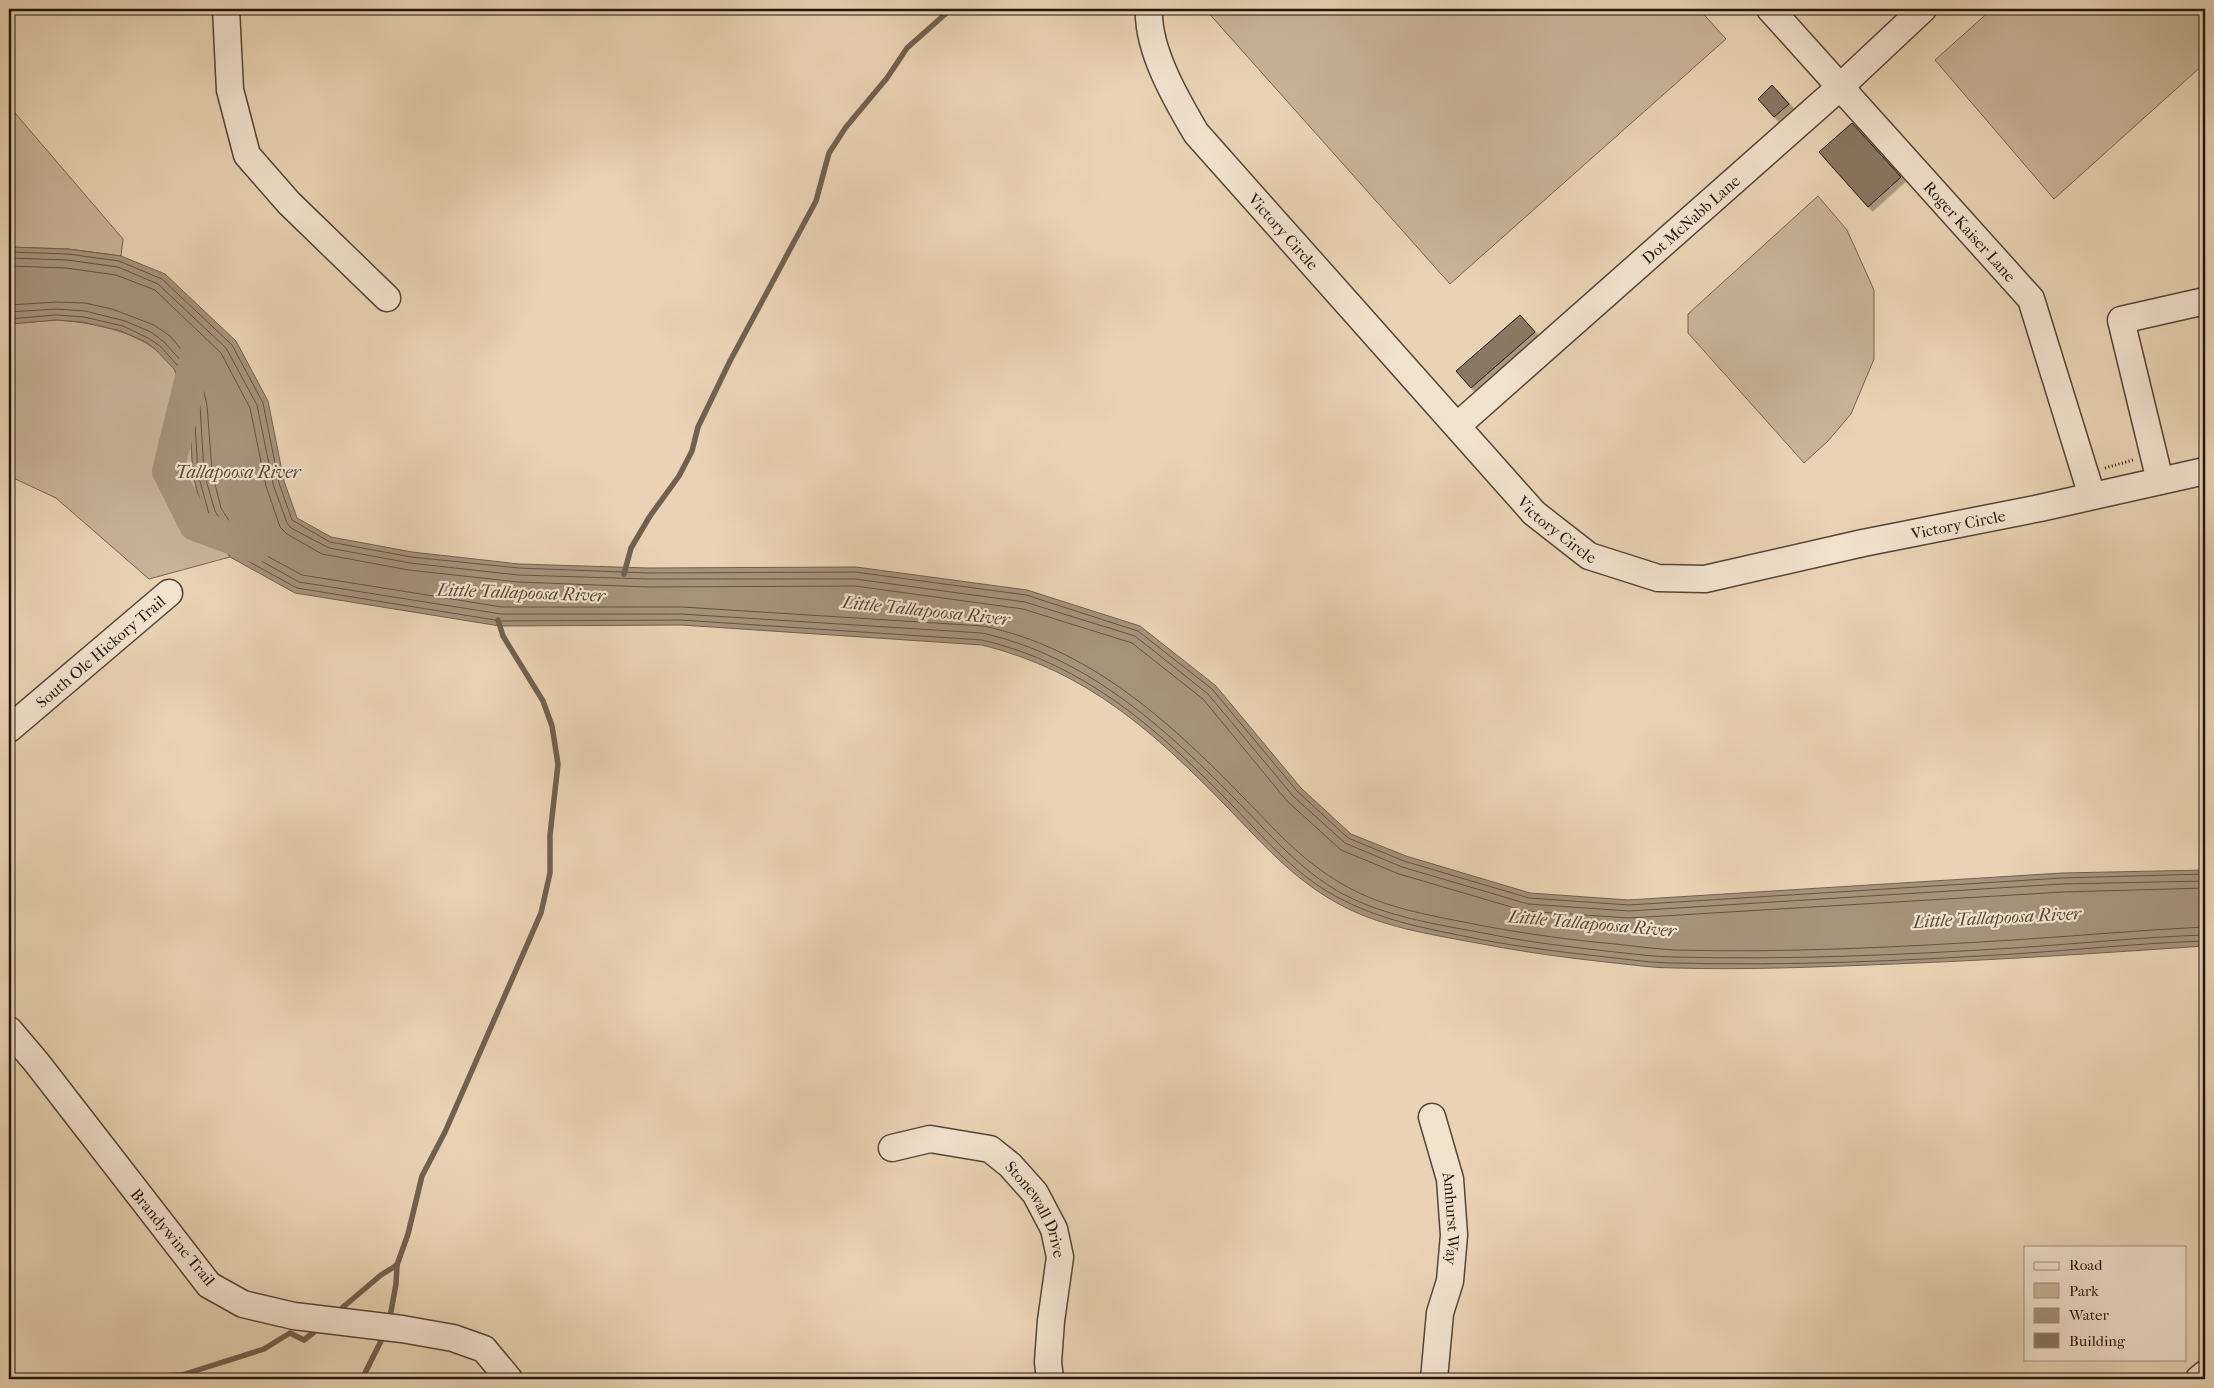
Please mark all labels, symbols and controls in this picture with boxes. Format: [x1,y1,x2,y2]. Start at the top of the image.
street label: Dot McNabb Lane [1638,171,1744,268]
street label: Roger Kaiser Lane [1920,177,2020,285]
street label: Victory Circle [1244,189,1323,274]
water label: Tallapoosa River [175,462,303,483]
street label: Victory Circle [1513,491,1598,567]
street label: Victory Circle [1908,506,2007,543]
water label: Little Tallapoosa River [435,580,607,606]
street label: South Ole Hickory Trail [32,591,169,712]
water label: Little Tallapoosa River [839,592,1013,630]
water label: Little Tallapoosa River [1910,903,2083,933]
water label: Little Tallapoosa River [1505,906,1679,942]
street label: Stonewall Drive [1001,1157,1069,1259]
street label: Amhurst Way [1439,1168,1464,1266]
street label: Brandywine Trail [127,1184,220,1290]
legend [2024,1246,2186,1360]
text: Road [2069,1256,2103,1274]
text: Park [2069,1282,2099,1300]
text: Water [2068,1306,2109,1324]
text: Building [2069,1332,2126,1350]

